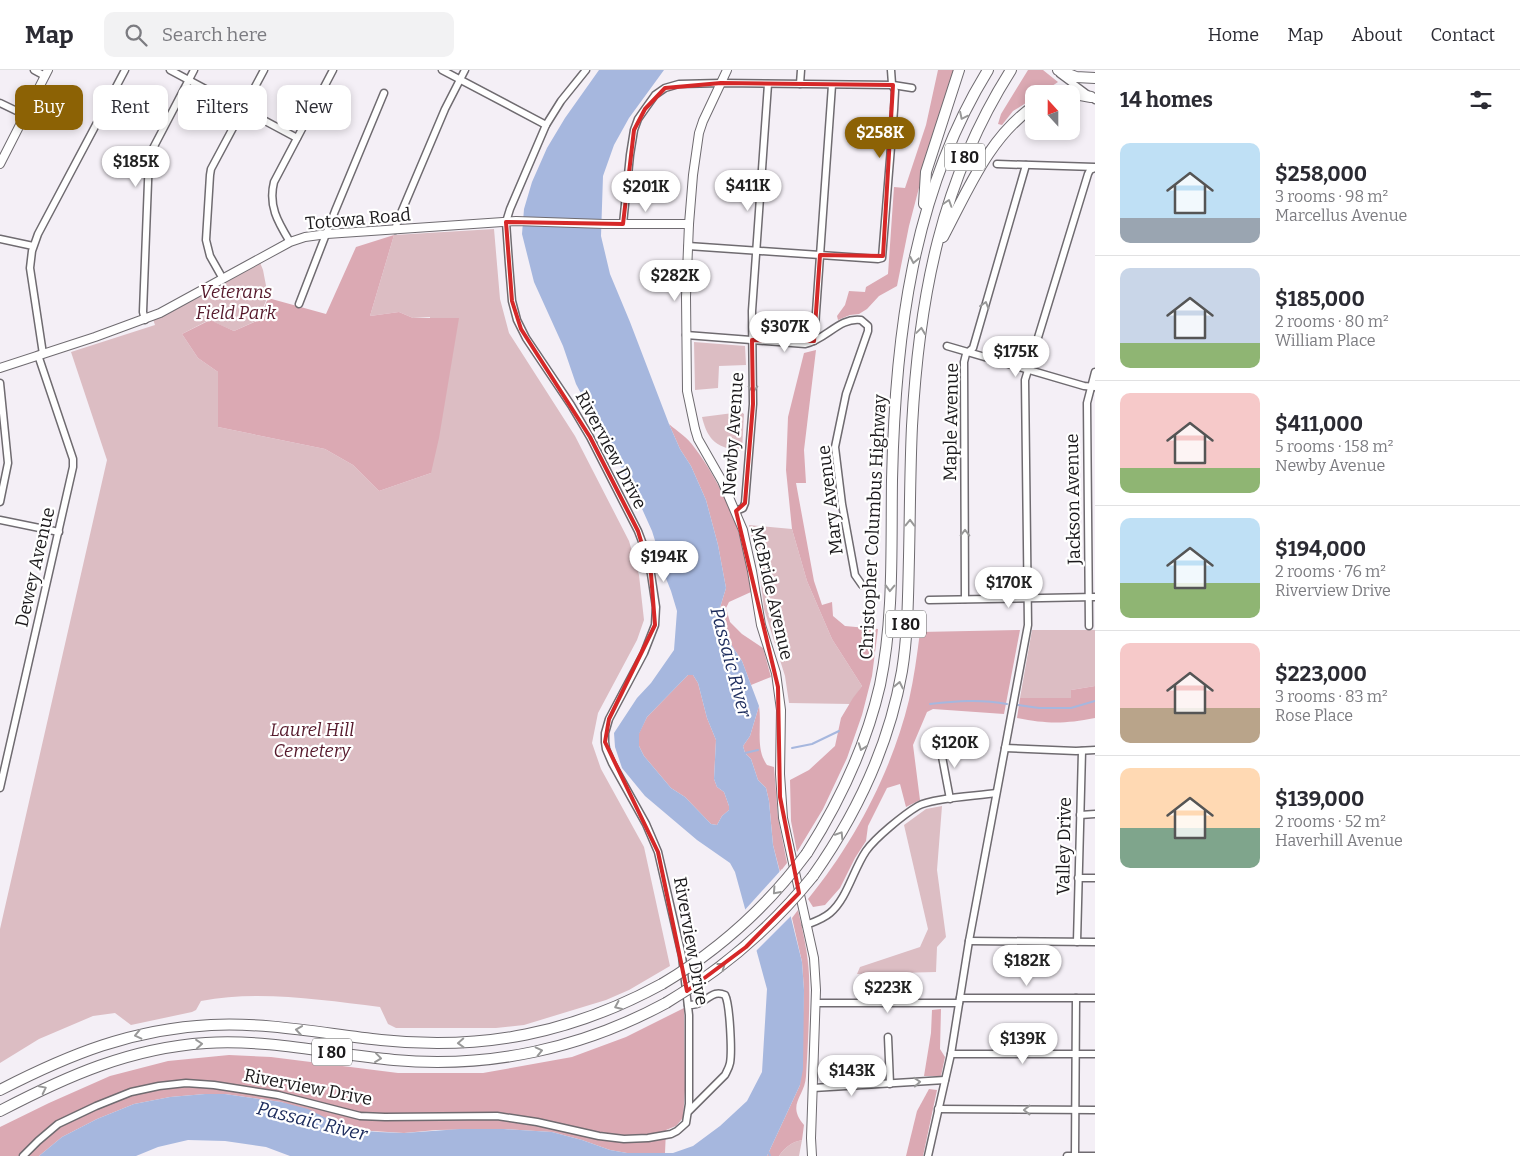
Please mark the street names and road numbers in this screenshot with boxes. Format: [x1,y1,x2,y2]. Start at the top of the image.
road number: I 80 [945,144,985,170]
street label: Totowa Road [304,203,412,235]
street label: Maple Avenue [939,363,963,481]
street label: Newby Avenue [718,371,748,497]
street label: Riverview Drive [571,387,651,513]
street label: Christopher Columbus Highway [855,393,891,660]
street label: Jackson Avenue [1061,433,1085,566]
street label: Mary Avenue [812,444,848,556]
street label: Dewey Avenue [11,505,59,629]
street label: McBride Avenue [746,524,798,662]
road number: I 80 [886,610,926,638]
street label: Valley Drive [1052,797,1076,895]
street label: Riverview Drive [669,875,713,1007]
road number: I 80 [312,1039,352,1066]
street label: Riverview Drive [242,1064,374,1110]

